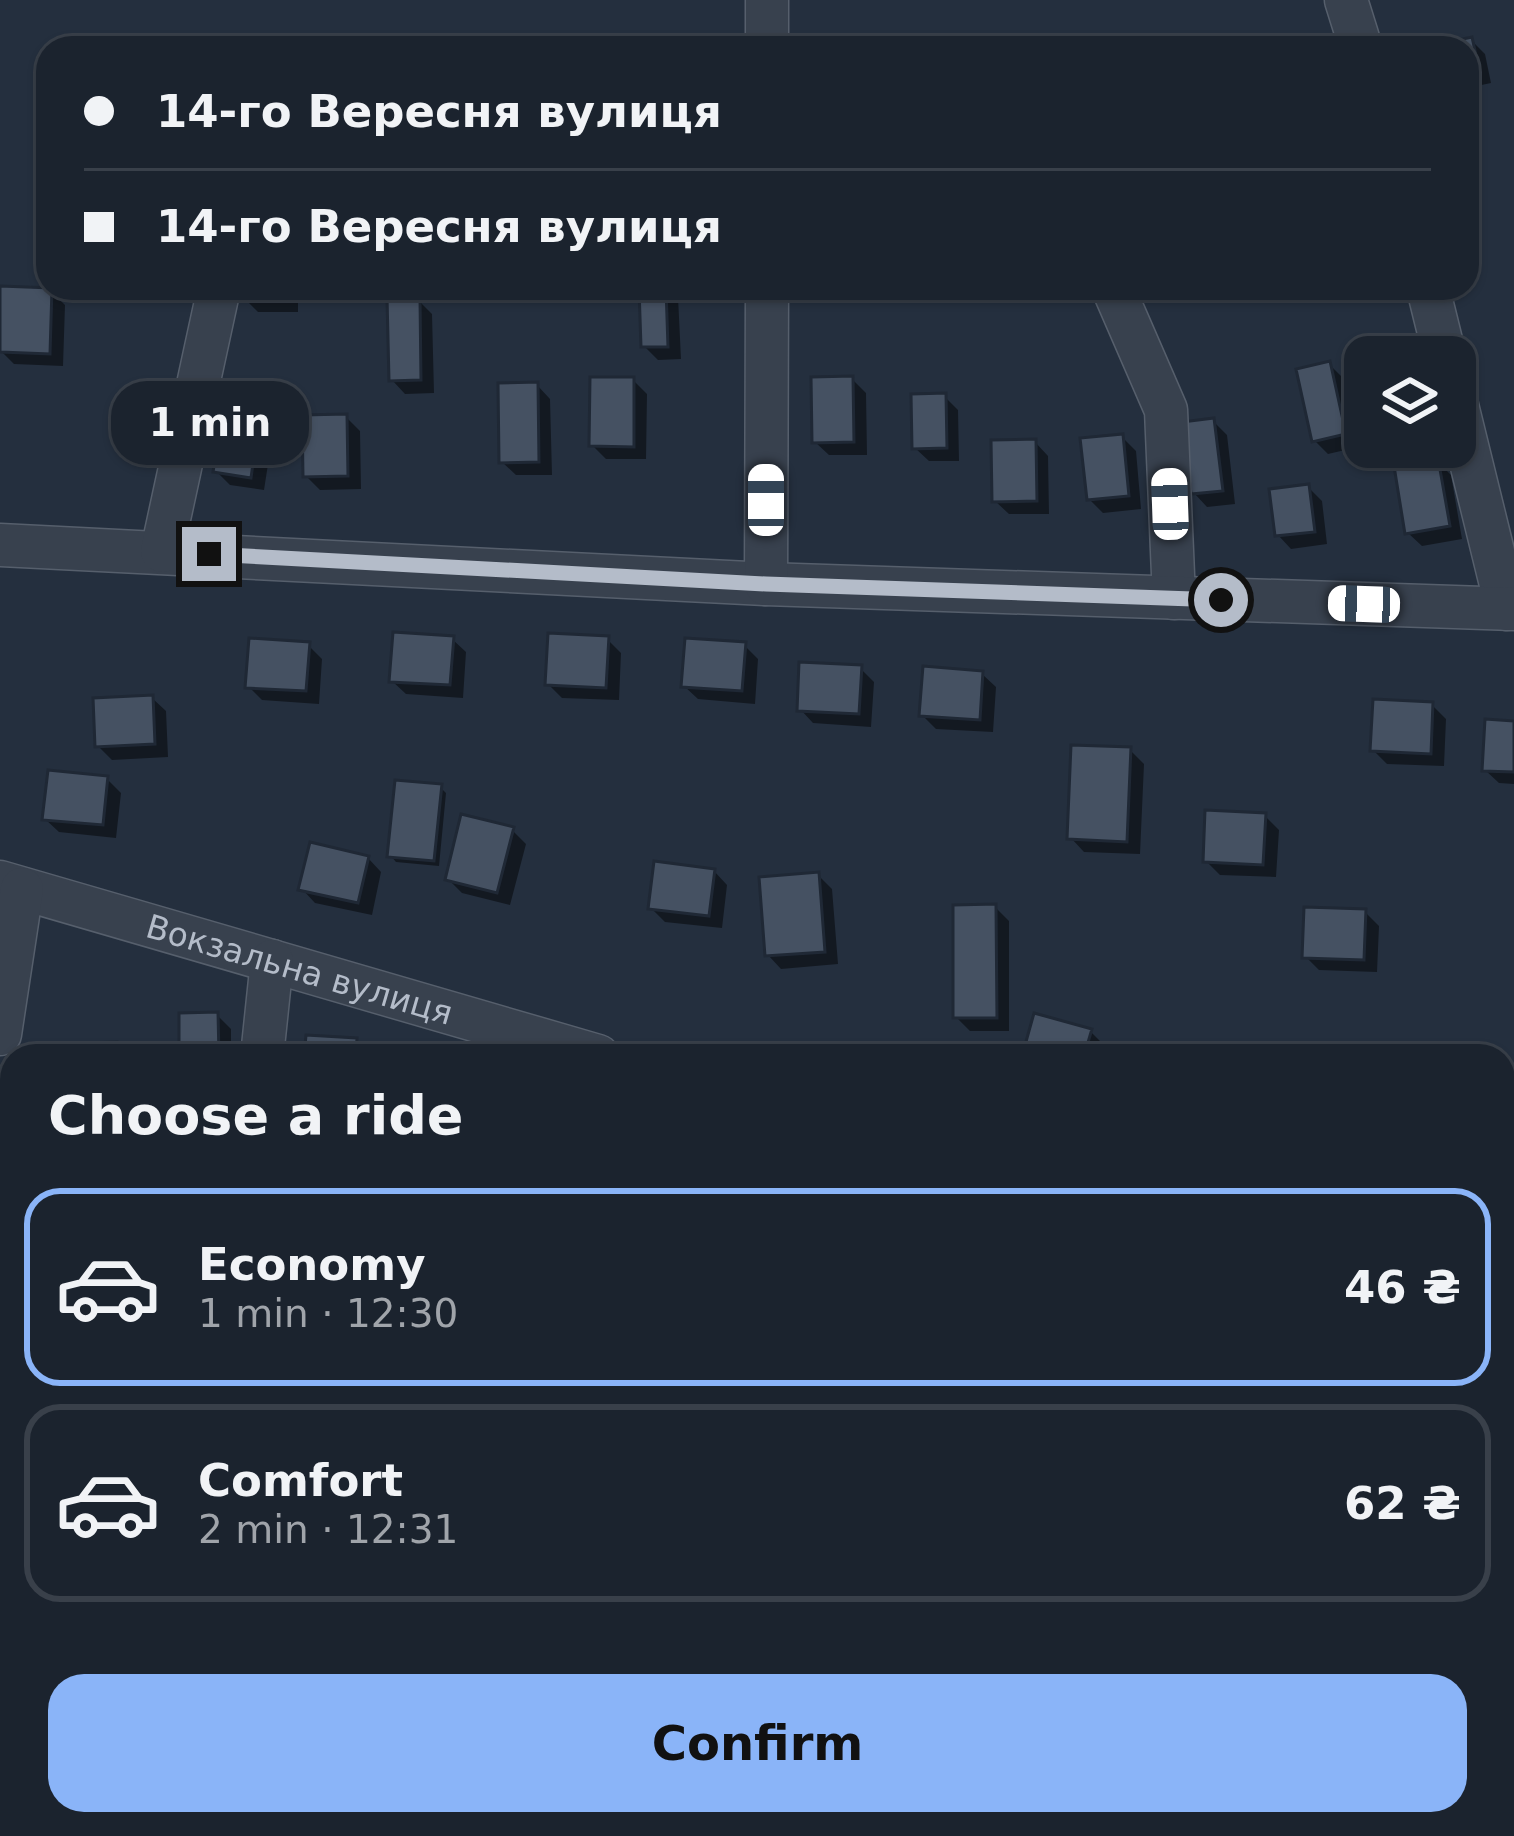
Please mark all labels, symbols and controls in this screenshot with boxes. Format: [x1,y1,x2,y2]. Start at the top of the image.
text: 14-го Вересня вулиця [156,85,722,138]
text: 14-го Вересня вулиця [156,200,722,253]
map controls [1344,336,1476,468]
button: layers [1344,336,1476,468]
callout: 1 min [110,380,308,464]
text: 1 min [149,400,271,445]
car [748,464,784,536]
car [1151,467,1189,541]
route end [182,527,236,581]
route start [1194,573,1248,627]
car [1327,585,1401,623]
street label: Вокзальна вулиця [142,907,457,1033]
text: Choose a ride [48,1084,464,1147]
icon: car [54,1233,162,1341]
text: Economy [198,1238,426,1291]
text: 46 ₴ [1344,1261,1461,1314]
text: 1 min · 12:30 [198,1291,458,1336]
icon: car [54,1449,162,1557]
text: Comfort [198,1454,403,1507]
text: 62 ₴ [1344,1477,1461,1530]
text: 2 min · 12:31 [198,1507,458,1552]
button: Confirm [48,1674,1467,1812]

